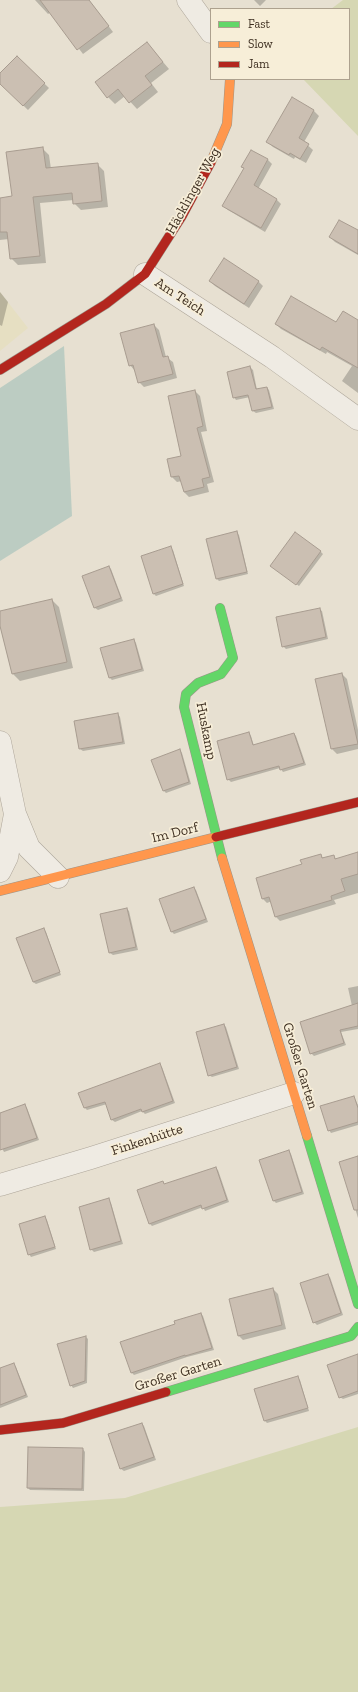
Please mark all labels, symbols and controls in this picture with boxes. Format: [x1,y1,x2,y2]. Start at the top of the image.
legend [210,8,350,80]
text: Fast [248,17,270,31]
text: Slow [248,37,273,51]
text: Jam [248,57,269,71]
street label: Häcklinger Weg [162,145,224,237]
street label: Am Teich [152,274,208,320]
street label: Huskamp [192,701,220,761]
street label: Im Dorf [150,819,200,847]
street label: Großer Garten [279,1021,321,1111]
street label: Finkenhütte [109,1121,185,1159]
street label: Großer Garten [133,1353,223,1395]

